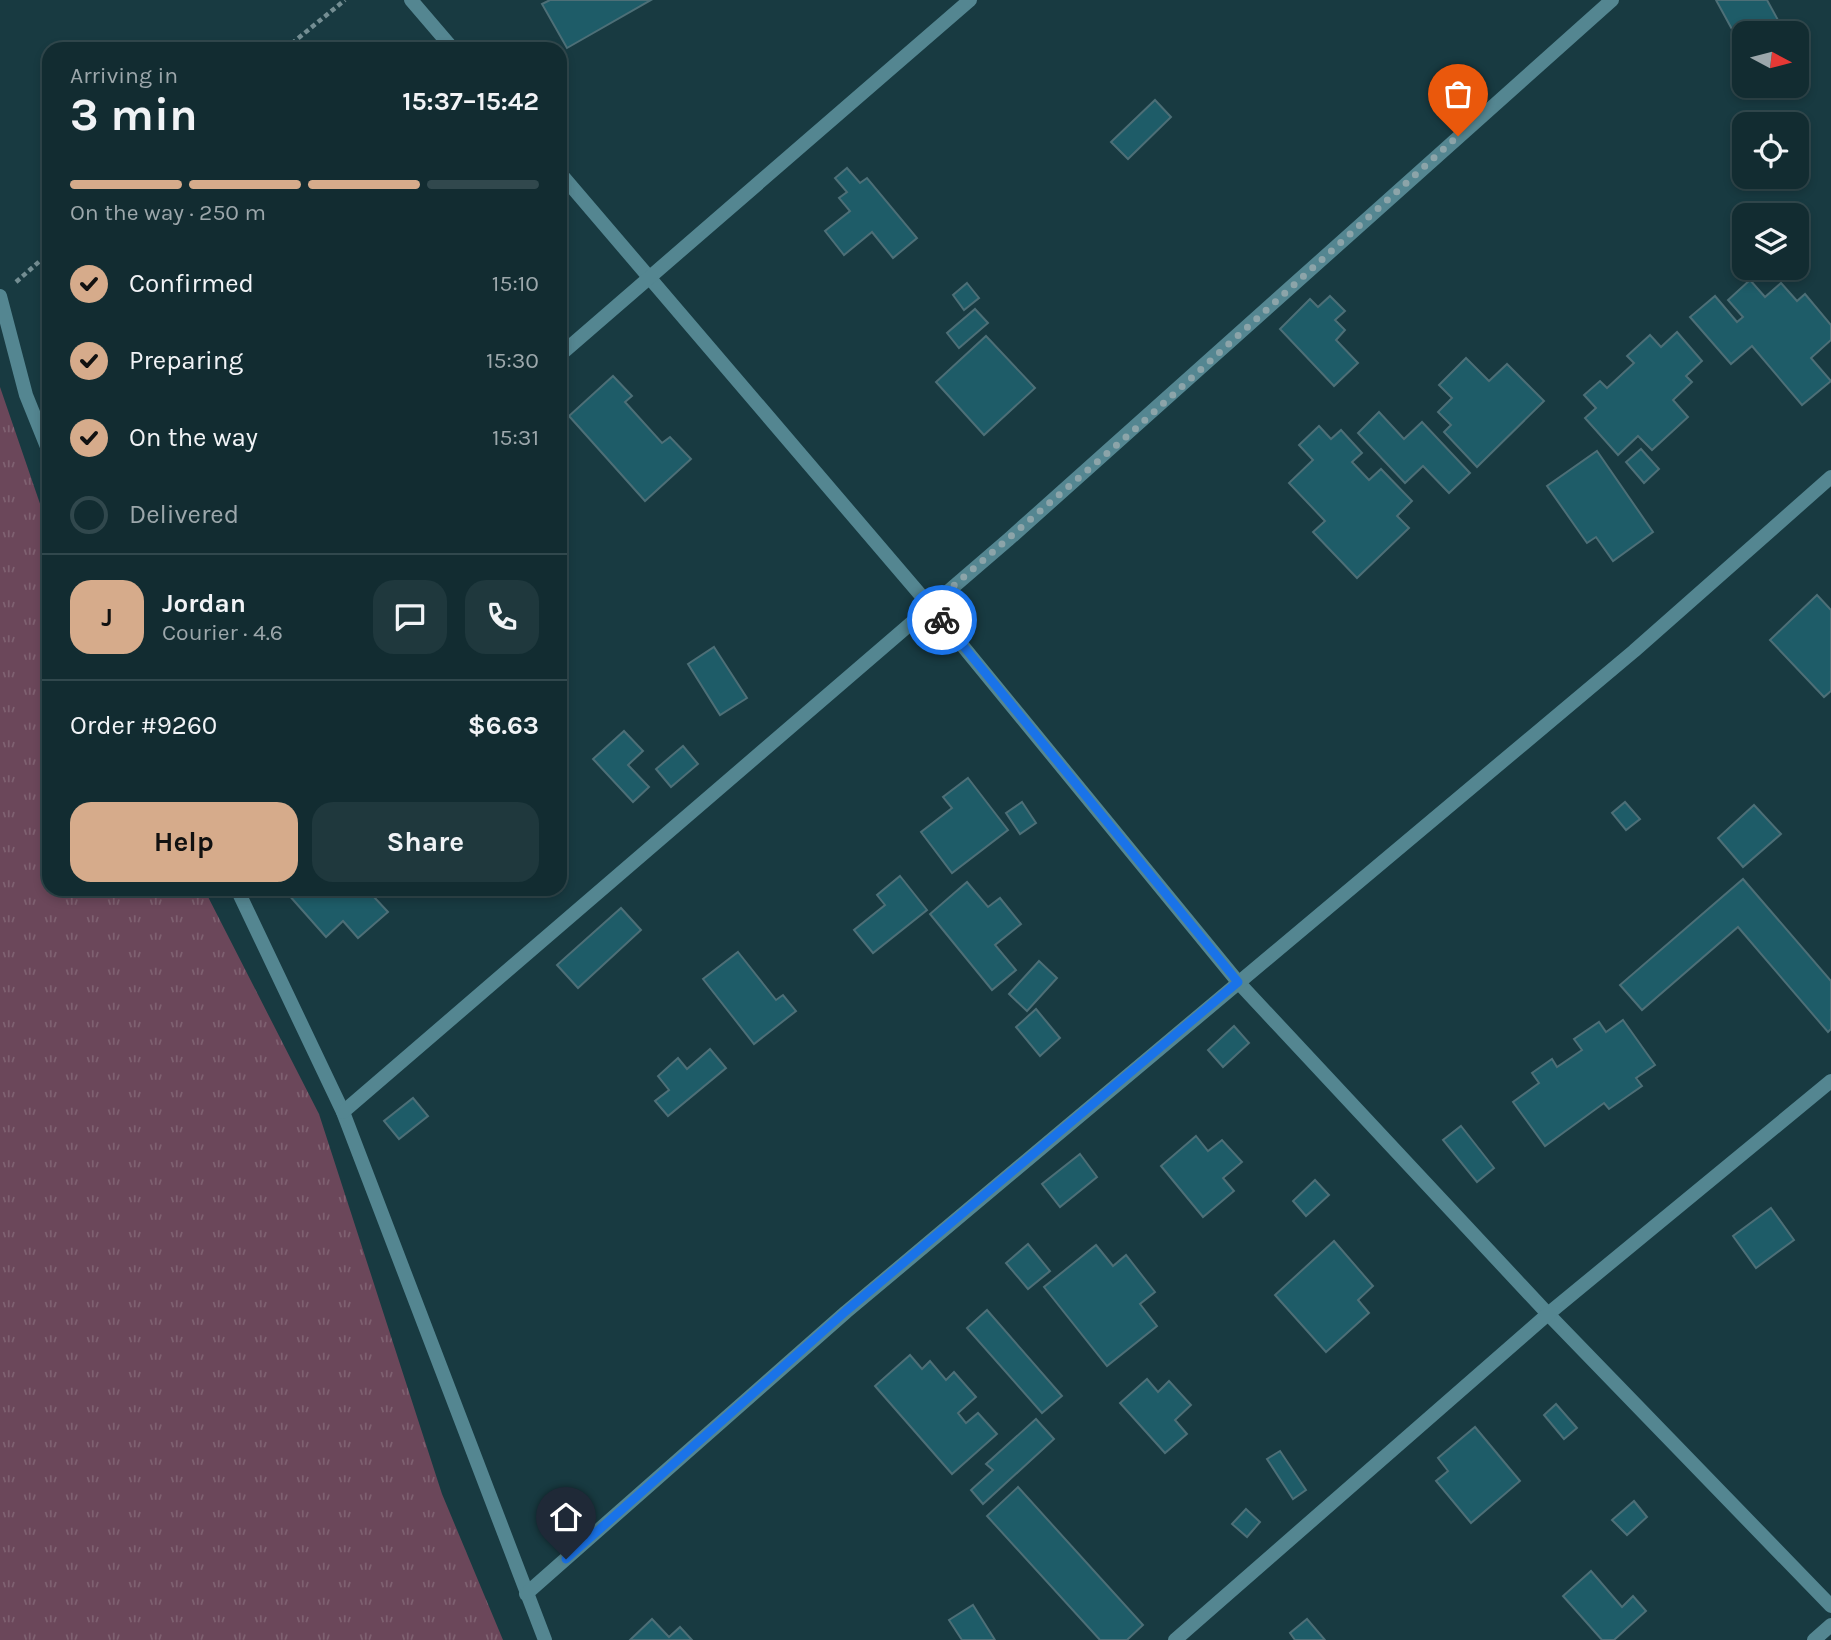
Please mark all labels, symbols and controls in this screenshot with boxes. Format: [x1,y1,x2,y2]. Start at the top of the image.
north arrow [1732,21,1810,98]
map controls [1732,21,1809,280]
text: Arriving in [70,62,178,89]
pin [1428,64,1488,136]
icon: bag [1439,75,1477,113]
text: 15:37–15:42 [402,86,539,117]
text: 3 min [70,88,198,142]
button: locate [1732,112,1809,189]
text: On the way · 250 m [70,199,266,226]
button: layers [1732,203,1809,280]
icon: check [70,265,108,303]
text: Confirmed [129,268,254,299]
text: 15:10 [492,270,539,297]
icon: check [70,342,108,380]
text: Preparing [129,345,243,376]
text: 15:30 [486,347,539,374]
icon: check [70,419,108,457]
text: On the way [129,422,258,453]
text: 15:31 [492,424,539,451]
text: Delivered [129,499,239,530]
button: chat [373,580,447,654]
button: phone [465,580,539,654]
courier [907,585,977,655]
text: Jordan [162,588,246,619]
icon: bike [923,601,961,639]
text: J [101,602,113,633]
text: Courier · 4.6 [162,619,283,646]
text: Order #9260 [70,710,217,741]
text: $6.63 [468,710,539,741]
button: Help [70,802,298,882]
button: Share [312,802,539,882]
pin [536,1487,596,1559]
icon: home [547,1498,585,1536]

